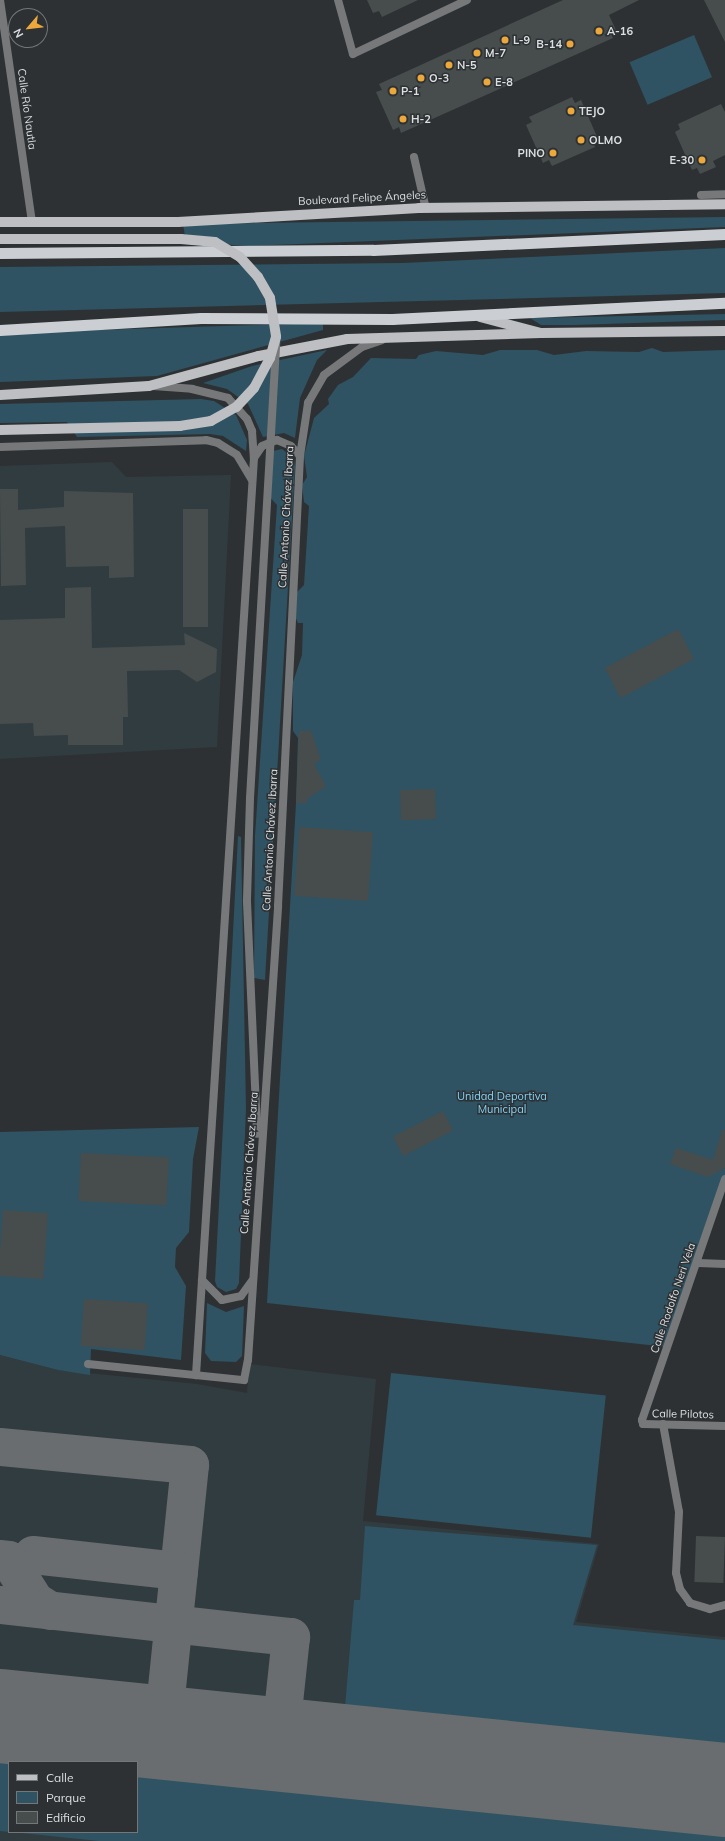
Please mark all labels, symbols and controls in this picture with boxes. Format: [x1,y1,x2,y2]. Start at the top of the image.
north arrow [8,8,48,48]
place label: A-16 [607,24,633,38]
text: N [10,26,26,40]
marker: A-16 [594,26,604,36]
place label: L-9 [513,33,530,47]
marker: L-9 [500,35,510,45]
place label: B-14 [536,37,562,51]
marker: B-14 [565,39,575,49]
place label: M-7 [485,46,506,60]
marker: M-7 [472,48,482,58]
place label: N-5 [457,58,477,72]
marker: N-5 [444,60,454,70]
street label: Calle Río Nautla [15,68,39,150]
place label: O-3 [429,71,449,85]
marker: O-3 [416,73,426,83]
place label: E-8 [495,75,513,89]
marker: E-8 [482,77,492,87]
place label: P-1 [401,84,419,98]
marker: P-1 [388,86,398,96]
place label: TEJO [579,104,605,118]
marker: TEJO [566,106,576,116]
place label: H-2 [411,112,431,126]
marker: H-2 [398,114,408,124]
place label: OLMO [589,133,622,147]
marker: OLMO [576,135,586,145]
place label: PINO [518,146,545,160]
marker: PINO [548,148,558,158]
place label: E-30 [669,153,694,167]
marker: E-30 [697,155,707,165]
street label: Boulevard Felipe Ángeles [298,188,426,208]
street label: Calle Antonio Chávez Ibarra [276,446,296,588]
street label: Calle Antonio Chávez Ibarra [260,769,280,911]
park label: Unidad Deportiva Municipal [457,1090,547,1116]
street label: Calle Antonio Chávez Ibarra [237,1092,261,1234]
street label: Calle Rodolfo Neri Vela [648,1241,698,1355]
street label: Calle Pilotos [652,1407,714,1421]
legend [8,1761,138,1833]
text: Calle [46,1770,73,1785]
text: Parque [46,1790,86,1805]
text: Edificio [46,1810,86,1825]

